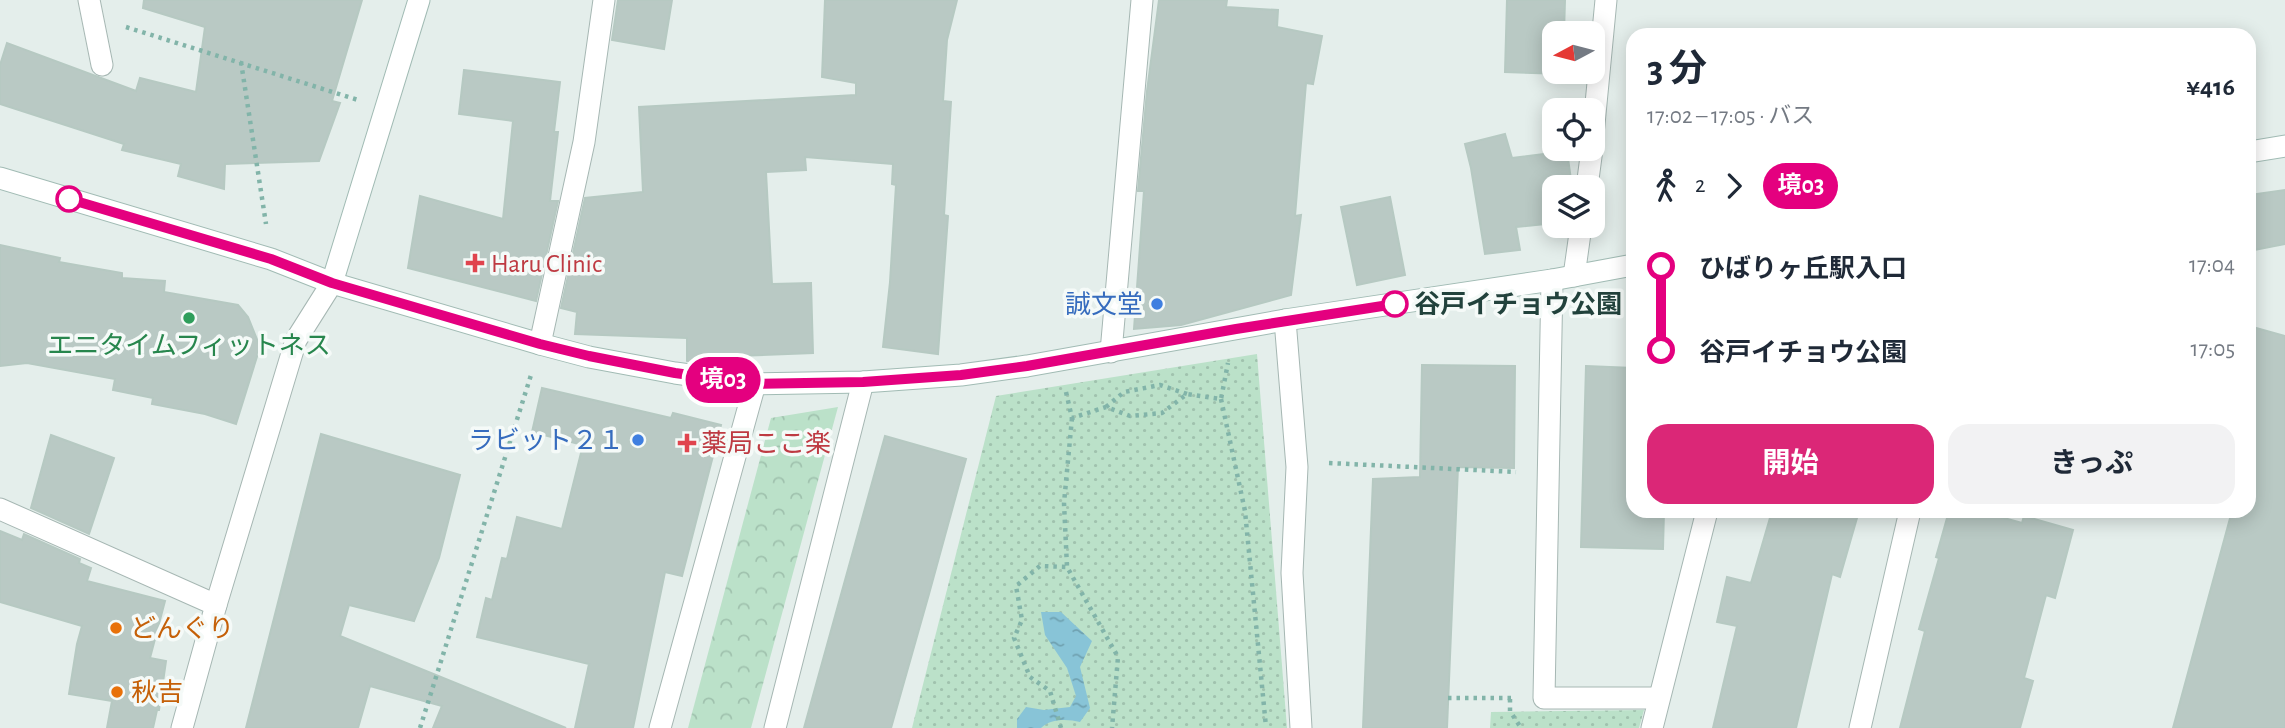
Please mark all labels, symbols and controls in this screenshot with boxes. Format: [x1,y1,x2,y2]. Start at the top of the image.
north arrow [1542,21,1605,84]
map controls [1542,21,1605,238]
text: 3 分 [1647,51,1707,89]
text: ¥416 [2186,74,2235,100]
button: locate [1542,98,1605,161]
text: 17:02 – 17:05 · バス [1647,105,1814,128]
icon: walk [1647,167,1685,205]
icon: forward [1715,167,1753,205]
text: 2 [1695,174,1705,197]
text: 境03 [1777,174,1824,198]
button: layers [1542,175,1605,238]
unlabelled marker [56,186,82,212]
place label: Haru Clinic [491,251,602,277]
marker: Haru Clinic [465,253,485,273]
text: 17:04 [2189,254,2235,277]
text: ひばりヶ丘駅入口 [1699,256,1907,282]
place label: 誠文堂 [1065,291,1143,318]
marker: 谷戸イチョウ公園 [1382,291,1408,317]
place label: 谷戸イチョウ公園 [1414,291,1622,318]
marker: 誠文堂 [1149,296,1165,312]
marker: エニタイムフィットネス [181,310,197,326]
place label: エニタイムフィットネス [47,332,331,359]
text: 17:05 [2190,338,2235,361]
text: 谷戸イチョウ公園 [1699,340,1907,366]
line badge: 境03 [683,357,763,403]
text: 境03 [700,368,746,392]
button: 開始 [1647,424,1934,504]
button: きっぷ [1948,424,2235,504]
place label: ラビット２１ [468,427,624,454]
place label: 薬局ここ楽 [701,430,831,457]
marker: ラビット２１ [630,432,646,448]
marker: 薬局ここ楽 [679,435,695,451]
place label: どんぐり [130,615,234,642]
marker: どんぐり [108,620,124,636]
place label: 秋吉 [131,679,183,706]
marker: 秋吉 [109,684,125,700]

